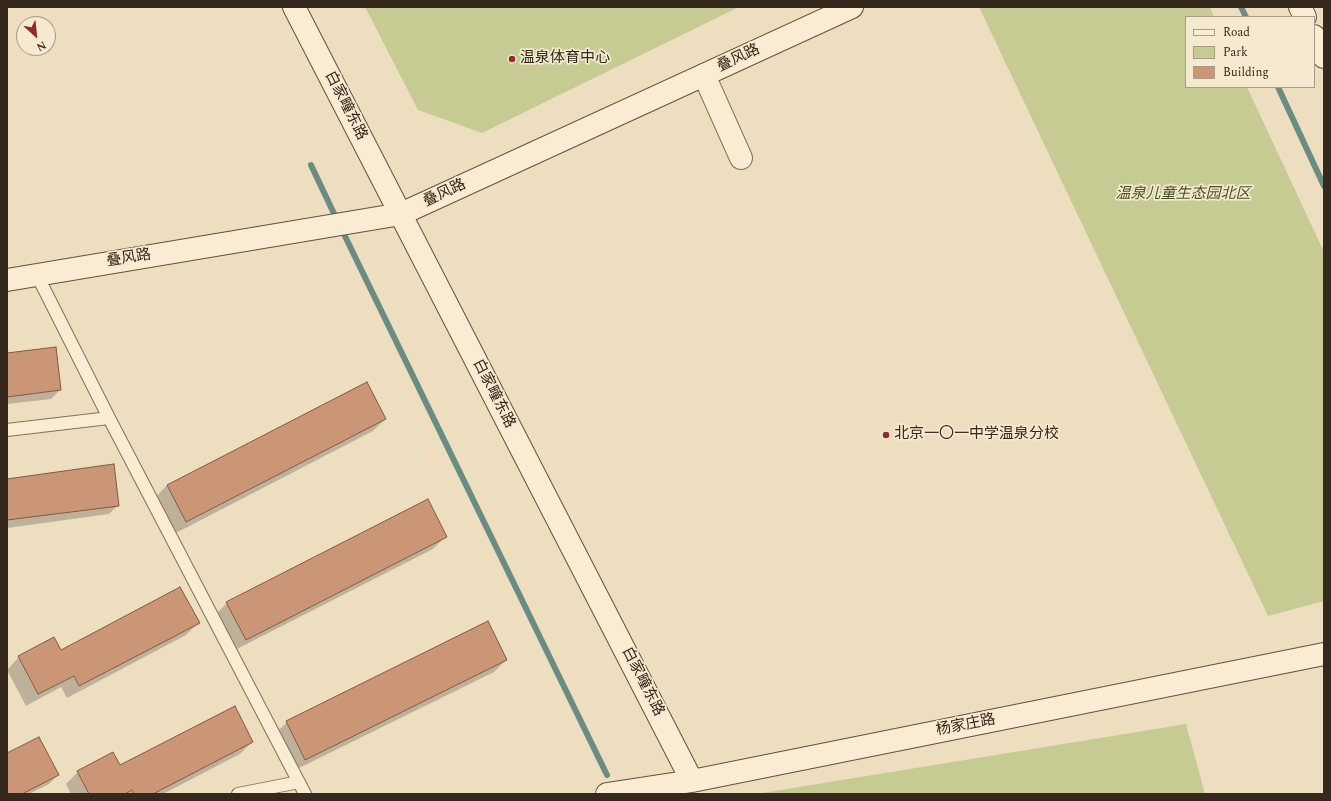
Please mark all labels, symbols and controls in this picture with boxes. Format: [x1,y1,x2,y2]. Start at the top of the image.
north arrow [16,16,56,56]
legend [1185,16,1315,88]
text: Road [1223,23,1250,42]
text: N [33,37,49,56]
street label: 叠风路 [715,41,763,77]
text: Park [1223,43,1248,62]
place label: 温泉体育中心 [520,50,610,68]
marker: 温泉体育中心 [507,54,517,64]
text: Building [1223,63,1269,82]
street label: 白家疃东路 [320,69,370,143]
street label: 叠风路 [421,176,469,212]
park label: 温泉儿童生态园北区 [1116,186,1250,204]
street label: 叠风路 [105,247,153,271]
street label: 白家疃东路 [468,357,518,431]
place label: 北京一〇一中学温泉分校 [894,426,1059,444]
marker: 北京一〇一中学温泉分校 [881,430,891,440]
street label: 白家疃东路 [617,645,667,719]
street label: 杨家庄路 [935,711,997,741]

